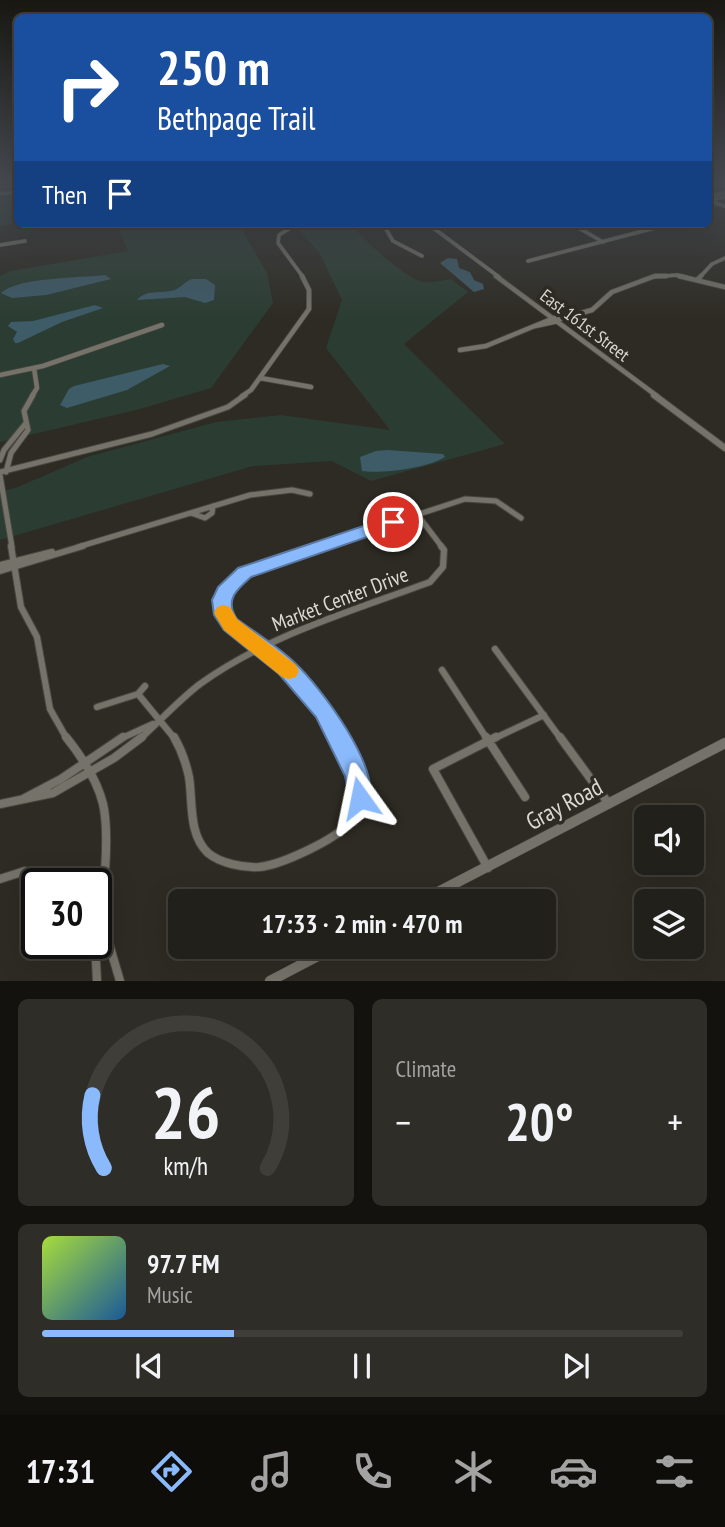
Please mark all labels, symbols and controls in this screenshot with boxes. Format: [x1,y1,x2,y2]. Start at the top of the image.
text: 250 m [157,35,270,99]
icon: right [42,42,133,133]
text: Bethpage Trail [157,97,315,139]
icon: arrive [101,175,139,213]
text: Then [42,178,87,211]
street label: East 161st Street [536,284,634,366]
pin [363,492,423,552]
icon: arrive [374,503,412,541]
street label: Market Center Drive [268,561,412,637]
position arrow [323,761,397,835]
street label: Gray Road [520,771,608,837]
map controls [634,805,704,959]
button: sound [634,805,704,875]
speed limit sign: 30 [21,868,112,959]
button: layers [634,889,704,959]
text: 17:33 · 2 min · 470 m [262,907,462,940]
text: Climate [396,1054,456,1083]
text: 26 [151,1065,221,1159]
text: 20° [505,1088,574,1155]
text: − [396,1097,411,1146]
text: + [667,1097,683,1146]
text: km/h [164,1150,208,1182]
text: 97.7 FM [147,1247,220,1280]
text: Music [147,1280,193,1309]
icon: previous [130,1347,168,1385]
icon: pause [343,1347,381,1385]
icon: next [557,1347,595,1385]
icon: directions [147,1447,196,1496]
icon: music [247,1447,296,1496]
icon: phone [348,1447,397,1496]
icon: climate [449,1447,498,1496]
icon: car [549,1447,598,1496]
icon: filters [650,1447,699,1496]
text: 17:31 [26,1450,95,1492]

